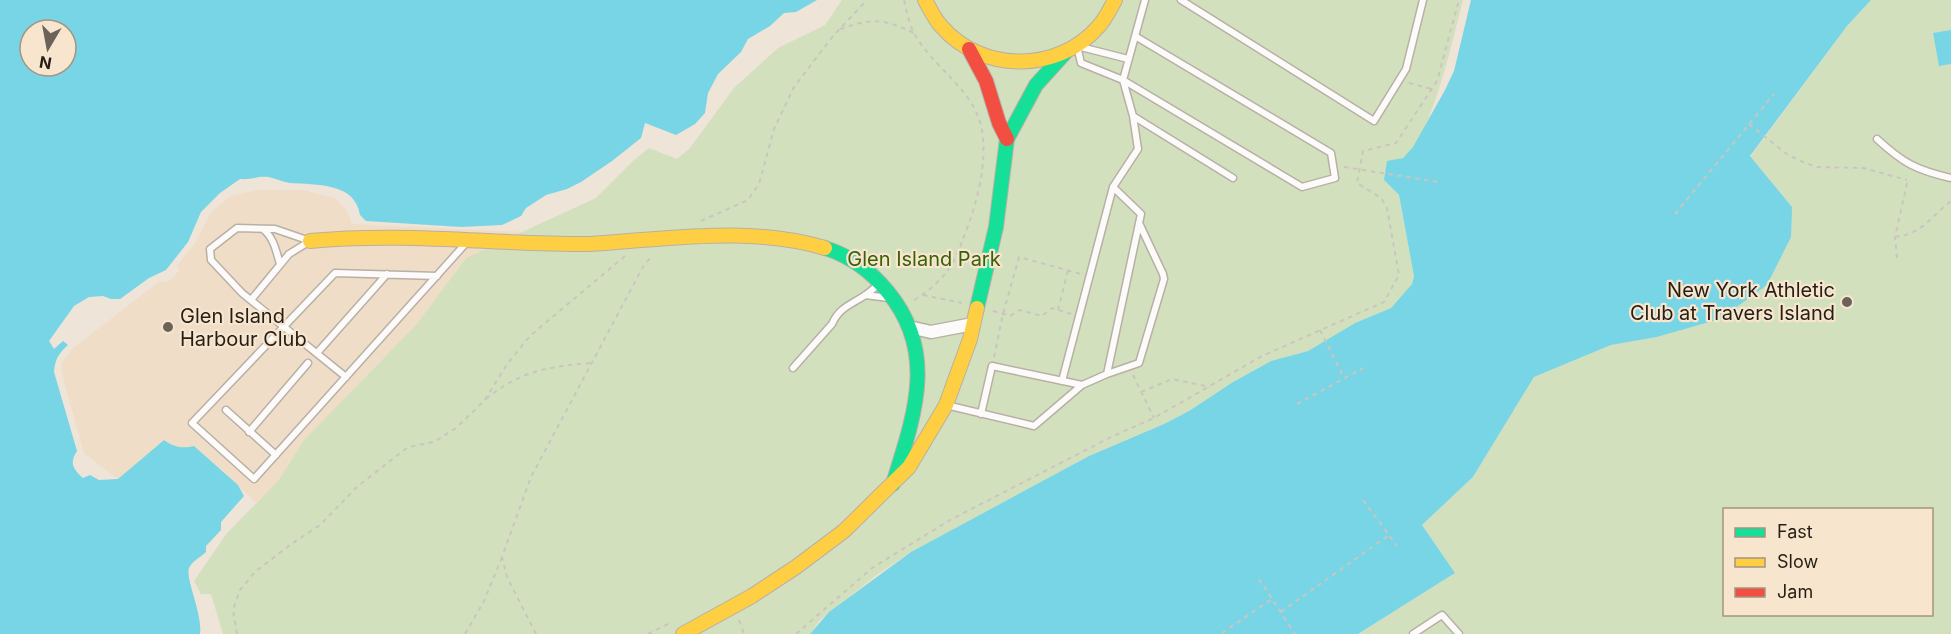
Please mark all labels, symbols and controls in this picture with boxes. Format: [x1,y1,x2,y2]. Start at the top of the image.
north arrow [18,18,78,78]
text: N [38,52,53,74]
park label: Glen Island Park [847,247,1001,271]
place label: New York Athletic Club at Travers Island [1630,278,1835,325]
marker: New York Athletic Club at Travers Island [1840,295,1854,309]
place label: Glen Island Harbour Club [180,304,307,351]
marker: Glen Island Harbour Club [161,320,175,334]
legend [1723,508,1933,616]
text: Fast [1777,521,1813,542]
text: Slow [1777,551,1818,572]
text: Jam [1777,581,1813,602]

